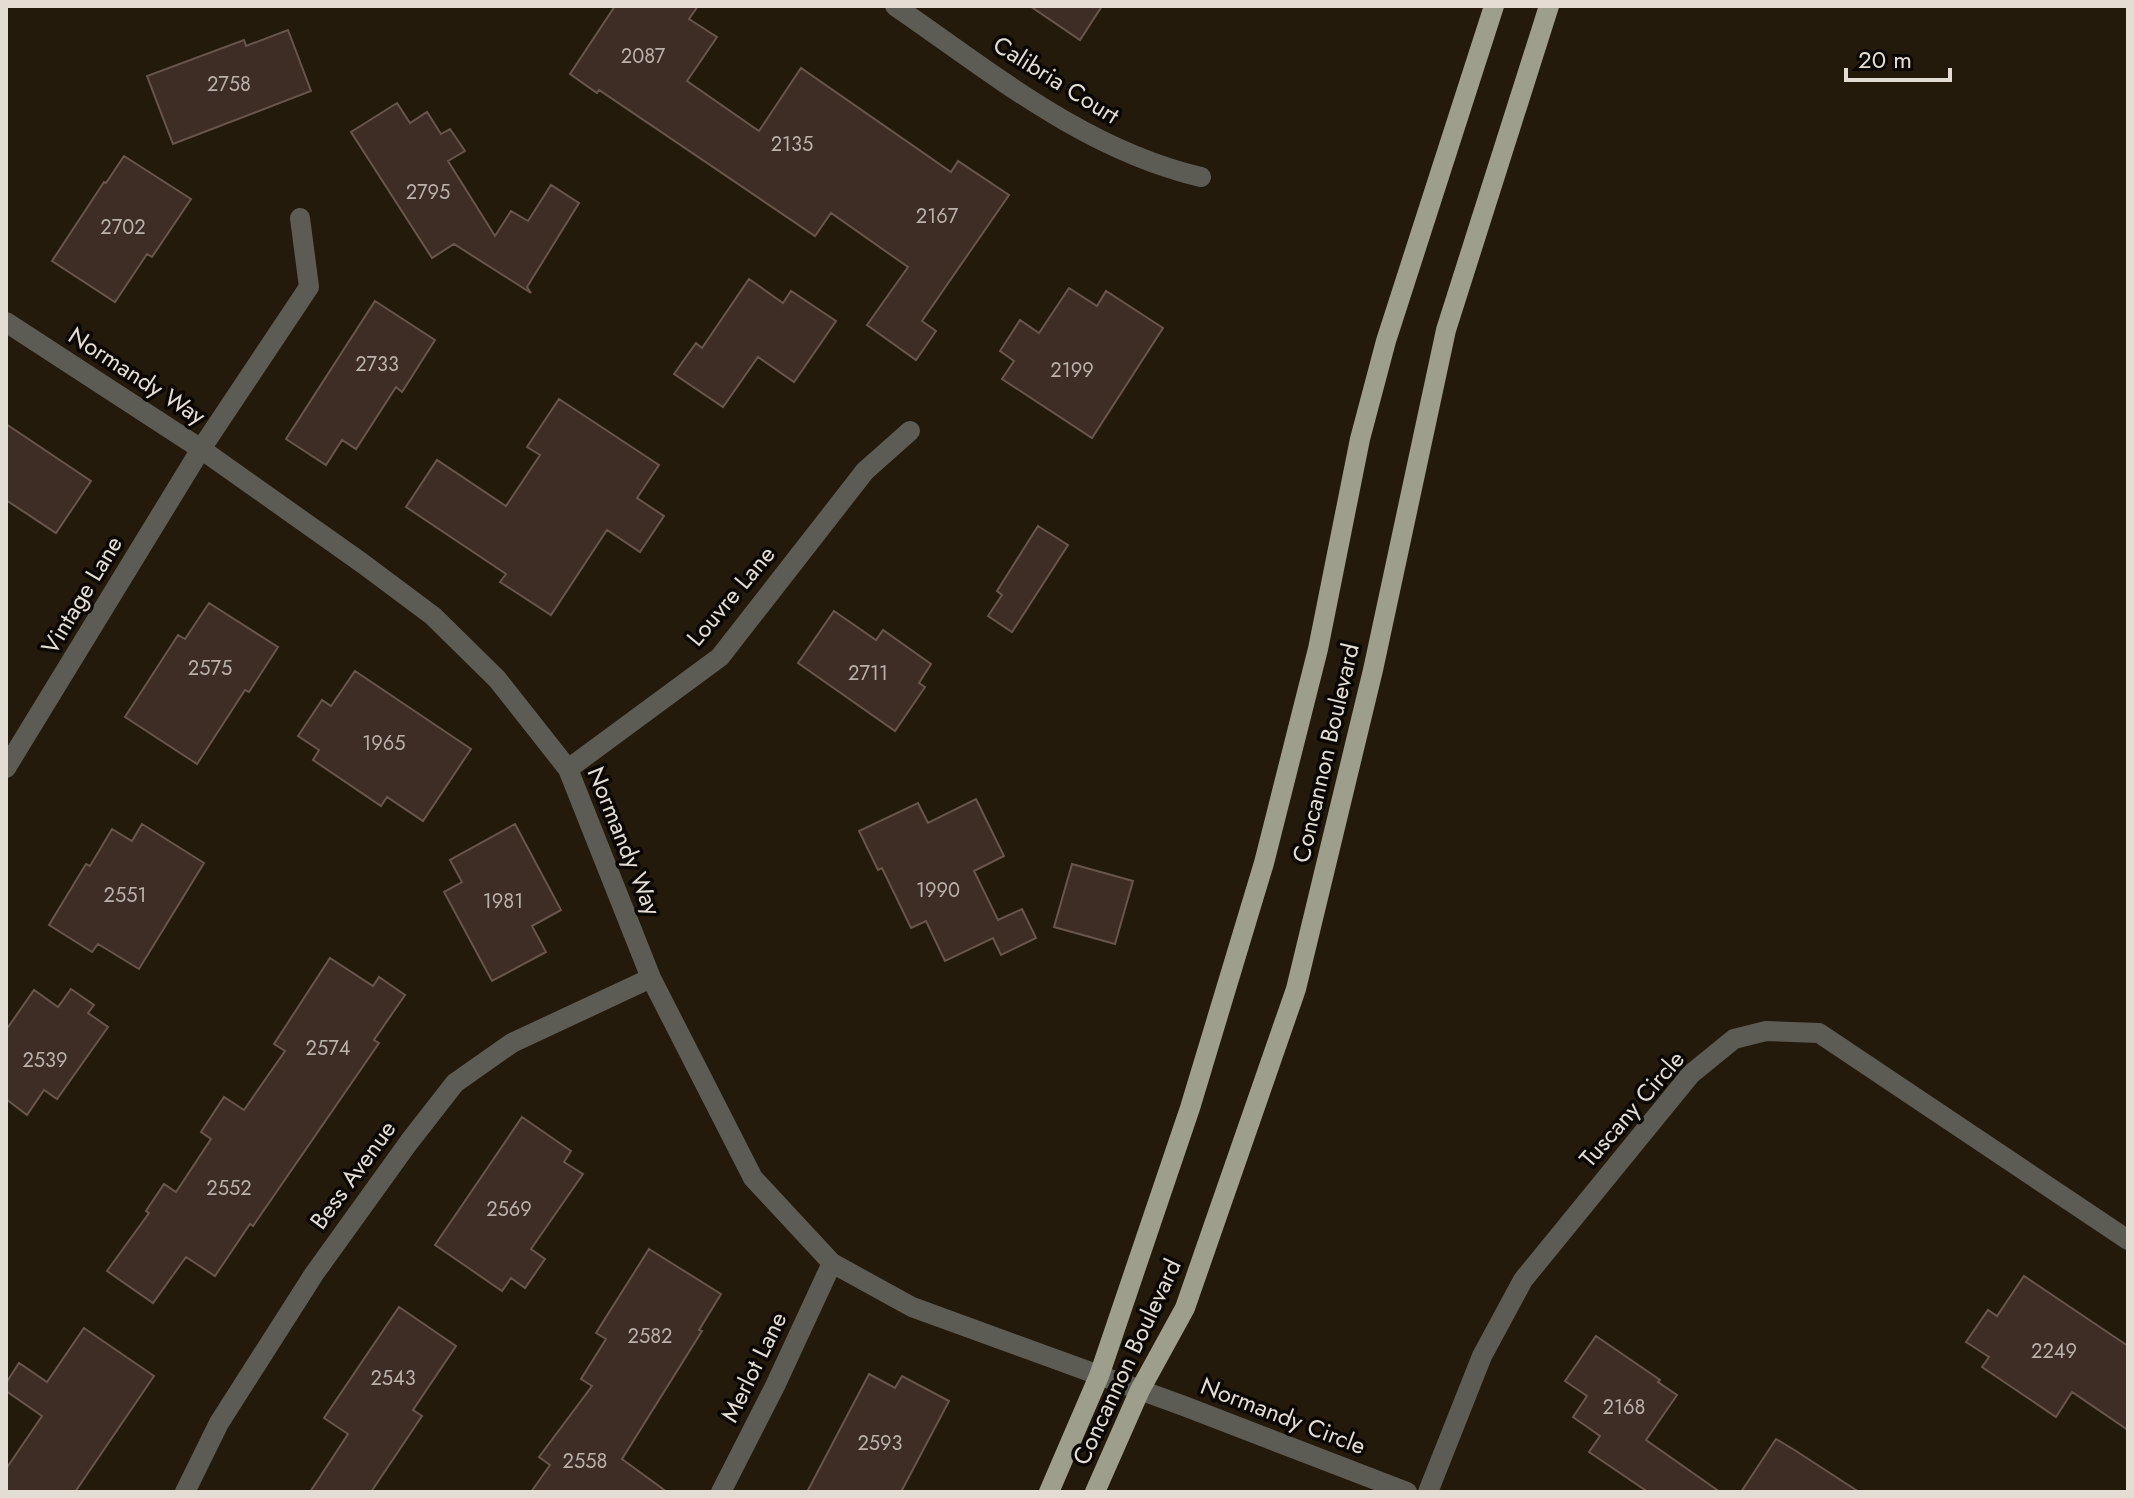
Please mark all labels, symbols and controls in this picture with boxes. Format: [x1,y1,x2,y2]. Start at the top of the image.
street label: Calibria Court [986,27,1126,132]
scale bar [1846,32,1950,82]
house number: 2087 [621,42,666,71]
text: 20 m [1858,42,1912,77]
house number: 2758 [207,70,251,99]
house number: 2135 [771,130,813,159]
house number: 2795 [406,178,450,207]
house number: 2167 [916,202,959,231]
house number: 2702 [100,213,146,242]
street label: Normandy Way [62,318,213,433]
house number: 2733 [355,350,399,379]
house number: 2199 [1050,356,1094,385]
street label: Vintage Lane [32,529,131,661]
street label: Louvre Lane [678,538,783,654]
street label: Concannon Boulevard [1283,640,1368,866]
house number: 2575 [188,654,232,683]
house number: 2711 [848,659,888,688]
house number: 1965 [362,729,406,758]
street label: Normandy Way [579,761,670,921]
house number: 1990 [916,876,960,905]
house number: 2551 [104,881,146,910]
house number: 1981 [483,887,523,916]
house number: 2574 [306,1034,351,1063]
street label: Tuscany Circle [1571,1043,1692,1175]
house number: 2539 [22,1046,68,1075]
street label: Bess Avenue [301,1113,404,1236]
house number: 2552 [206,1174,252,1203]
house number: 2569 [486,1195,532,1224]
street label: Concannon Boulevard [1063,1253,1190,1471]
street label: Merlot Lane [712,1306,795,1428]
house number: 2582 [628,1322,672,1351]
house number: 2249 [2031,1337,2077,1366]
house number: 2543 [370,1364,416,1393]
street label: Normandy Circle [1196,1368,1371,1463]
house number: 2168 [1603,1393,1645,1422]
house number: 2593 [857,1429,903,1458]
house number: 2558 [563,1447,607,1476]

